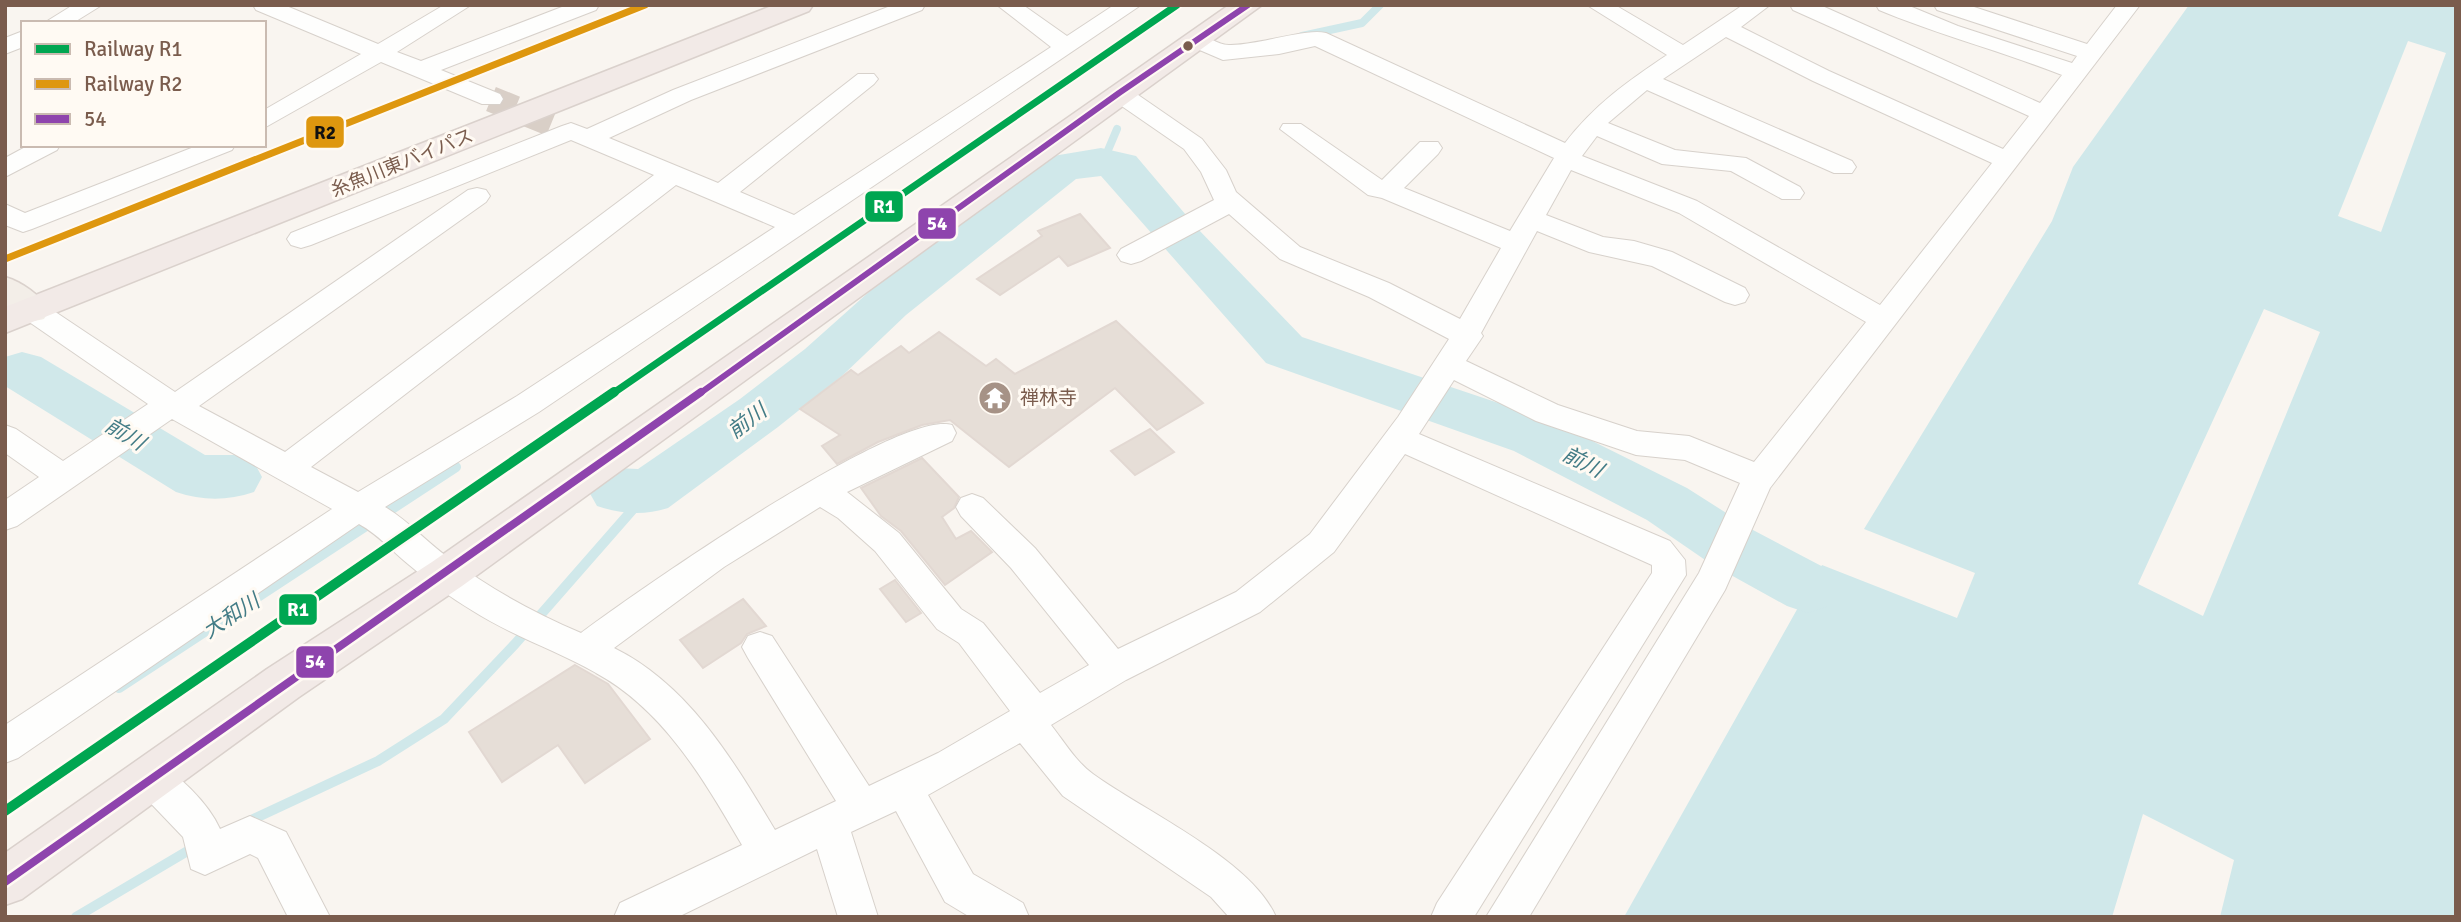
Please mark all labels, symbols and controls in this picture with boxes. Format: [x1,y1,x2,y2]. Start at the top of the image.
legend [21,21,266,147]
text: Railway R1 [84,36,183,62]
unlabelled marker [1181,39,1195,53]
text: Railway R2 [84,71,183,97]
text: 54 [84,106,107,132]
line badge: R2 [305,115,345,149]
text: R2 [314,121,336,145]
street label: 糸魚川東バイパス [327,123,477,203]
line badge: R1 [864,190,904,223]
text: R1 [873,195,895,219]
line badge: 54 [917,207,957,240]
text: 54 [927,212,947,236]
temple icon: 禅林寺 [976,379,1014,417]
place label: 禅林寺 [1020,386,1077,410]
water label: 前川 [722,397,773,444]
water label: 前川 [100,412,151,457]
water label: 前川 [1558,441,1609,484]
water label: 大和川 [198,587,266,644]
line badge: R1 [278,593,318,626]
text: R1 [287,598,309,622]
line badge: 54 [295,645,335,679]
text: 54 [305,650,325,674]

